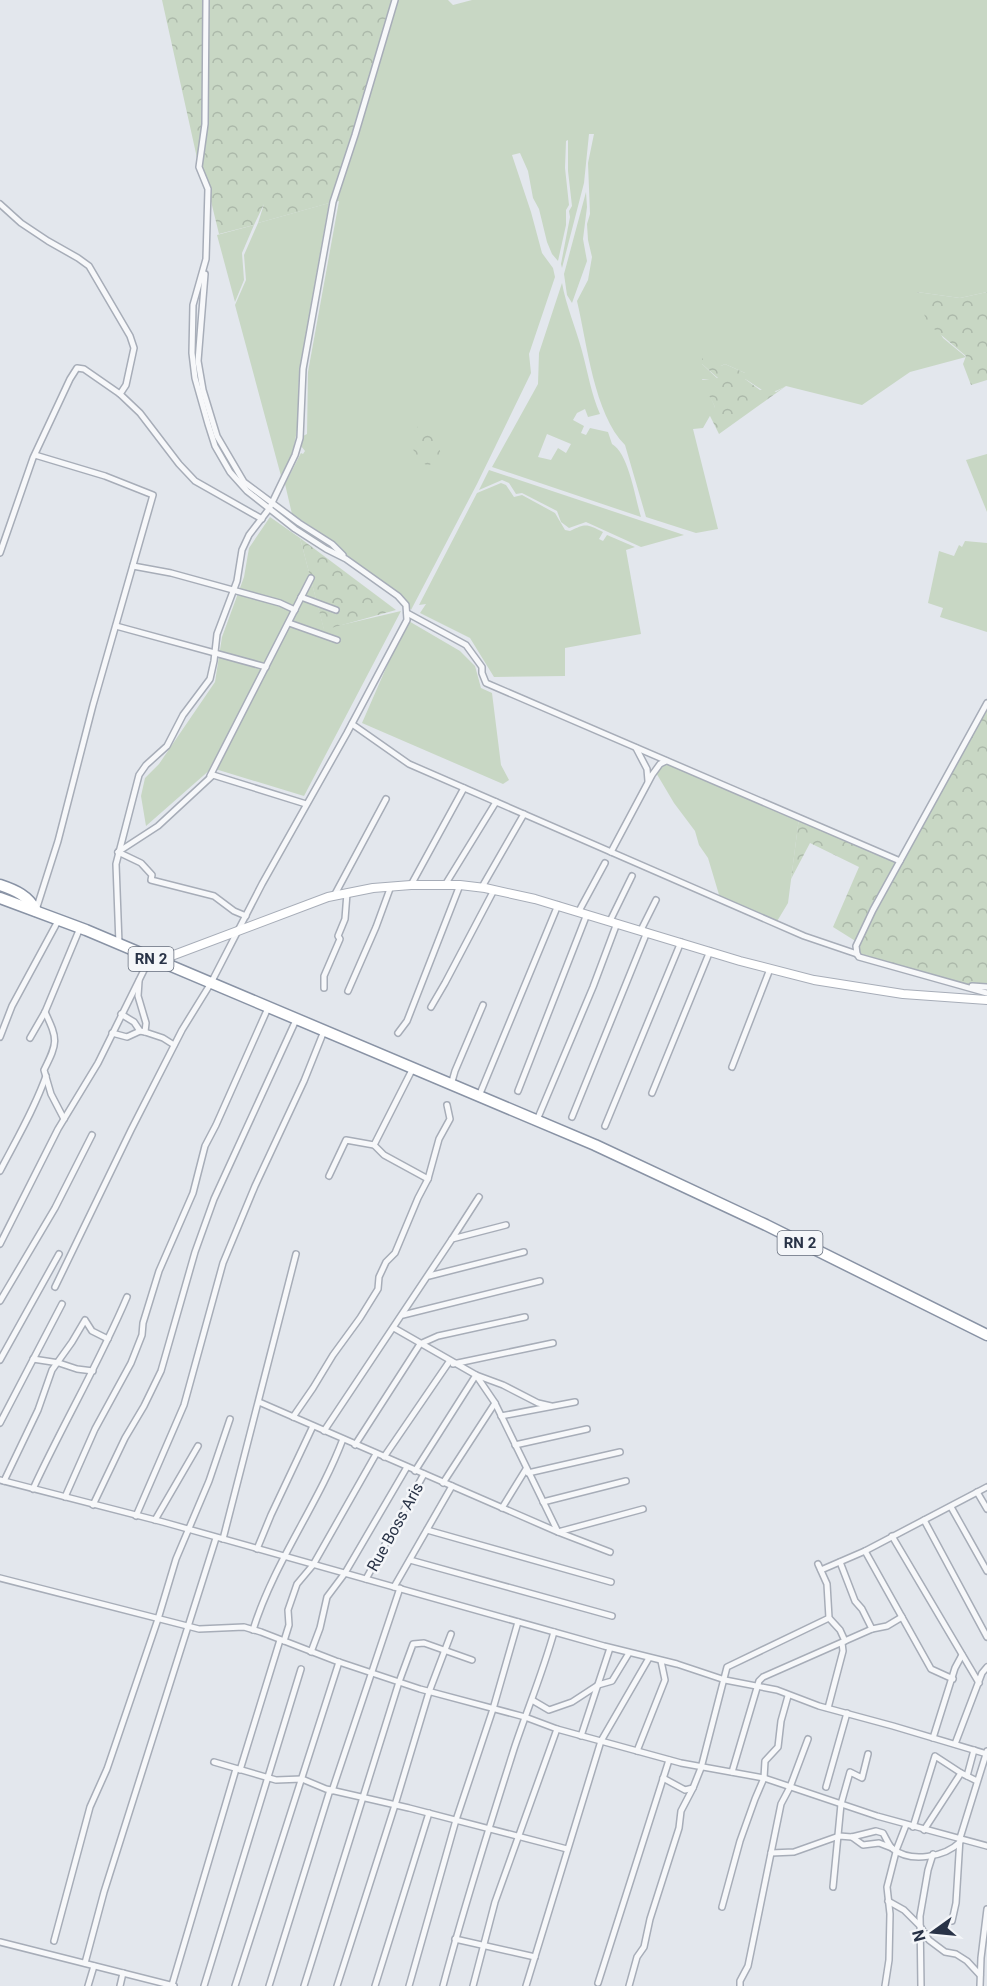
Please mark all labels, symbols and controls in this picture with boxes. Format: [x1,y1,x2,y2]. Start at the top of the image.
road number: RN 2 [128,947,174,971]
road number: RN 2 [778,1231,822,1255]
street label: Rue Boss Aris [363,1479,427,1575]
north arrow [903,1902,963,1962]
text: N [908,1928,930,1944]

